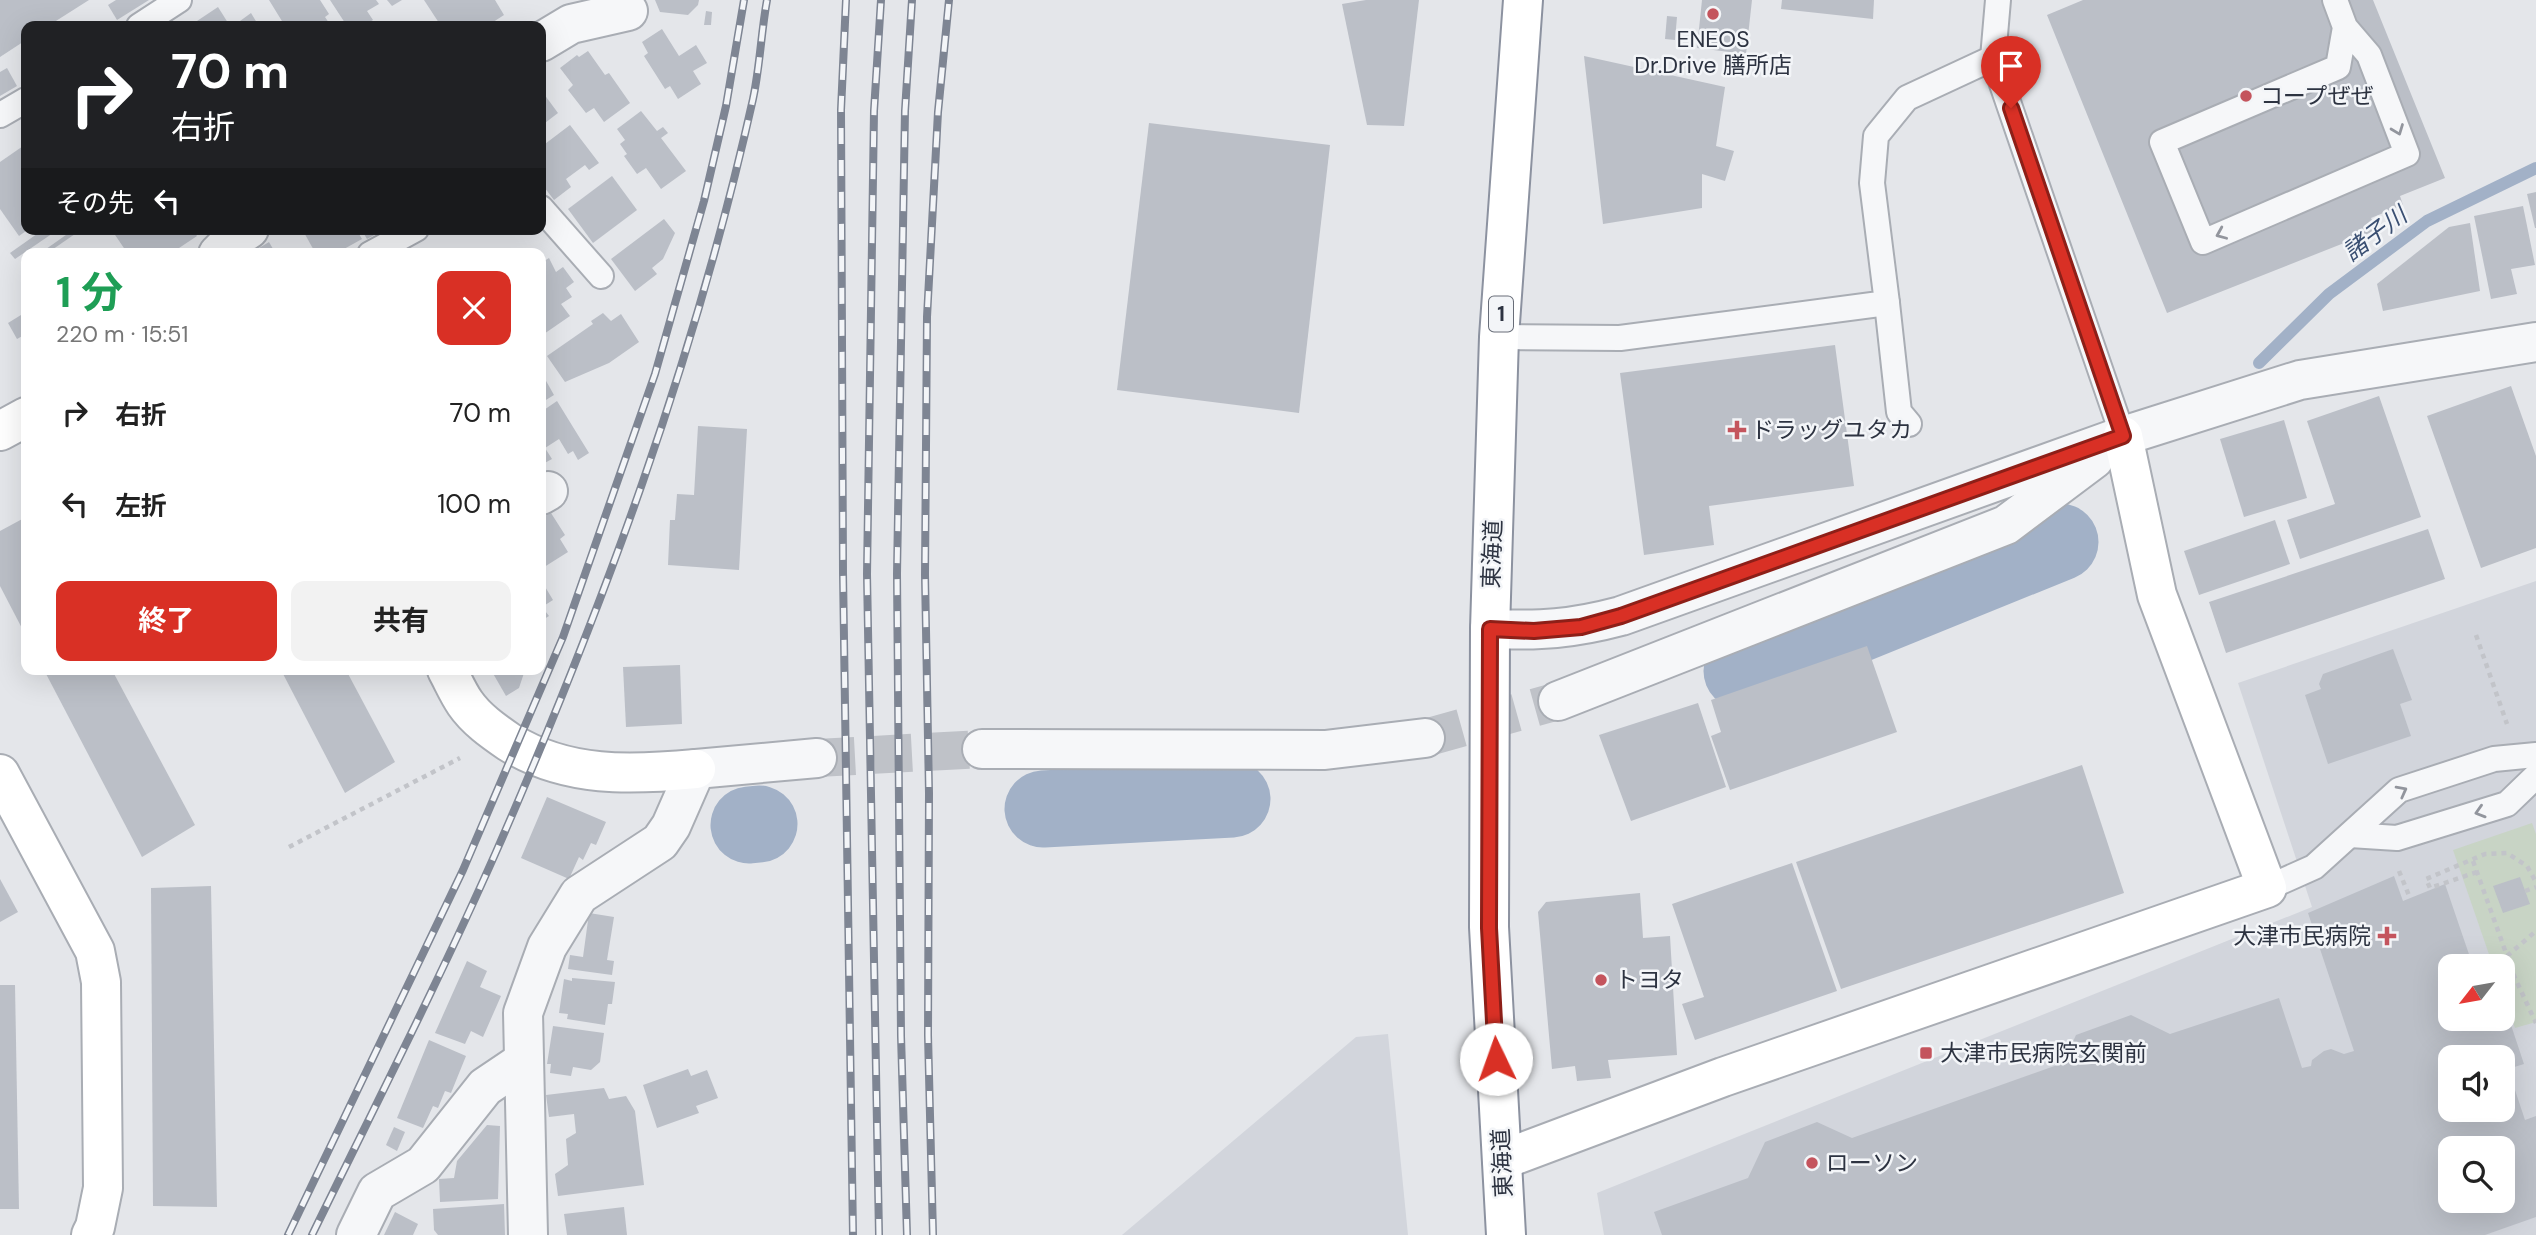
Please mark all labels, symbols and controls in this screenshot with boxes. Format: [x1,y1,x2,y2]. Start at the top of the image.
marker: ENEOS Dr.Drive 膳所店 [1705,6,1721,22]
place label: ENEOS Dr.Drive 膳所店 [1634,24,1792,80]
pin [1981,36,2041,108]
text: 70 m [171,39,289,103]
icon: arrive [1992,47,2030,85]
icon: right [56,49,147,140]
place label: コープぜぜ [2260,81,2374,111]
marker: コープぜぜ [2238,88,2254,104]
text: 右折 [171,106,235,148]
one-way arrow [2389,124,2403,136]
icon: left [148,182,186,220]
text: その先 [56,186,134,220]
water label: 諸子川 [2337,198,2415,268]
one-way arrow [2216,226,2228,240]
text: 1 分 [56,265,123,320]
button: close [437,271,511,345]
road number: 1 [1489,296,1513,332]
text: 220 m · 15:51 [56,319,188,349]
icon: right [56,394,94,432]
text: 70 m [450,396,511,430]
text: 右折 [115,398,167,432]
place label: ドラッグユタカ [1751,415,1912,445]
marker: ドラッグユタカ [1729,422,1745,438]
icon: left [56,485,94,523]
text: 100 m [437,487,511,521]
text: 左折 [115,489,167,523]
street label: 東海道 [1476,519,1508,589]
button: 終了 [56,581,277,661]
button: 共有 [291,581,511,661]
one-way arrow [2395,786,2408,800]
one-way arrow [2475,803,2487,818]
place label: 大津市民病院 [2233,921,2371,951]
marker: 大津市民病院 [2377,926,2397,946]
north arrow [2438,954,2515,1031]
map controls [2438,954,2515,1213]
place label: トヨタ [1615,965,1684,995]
marker: トヨタ [1593,972,1609,988]
position arrow [1459,1022,1533,1096]
place label: 大津市民病院玄関前 [1940,1038,2147,1068]
marker: 大津市民病院玄関前 [1918,1045,1934,1061]
button: sound [2438,1045,2515,1122]
street label: 東海道 [1485,1128,1519,1198]
button: search [2438,1136,2515,1213]
place label: ローソン [1826,1148,1918,1178]
marker: ローソン [1804,1155,1820,1171]

